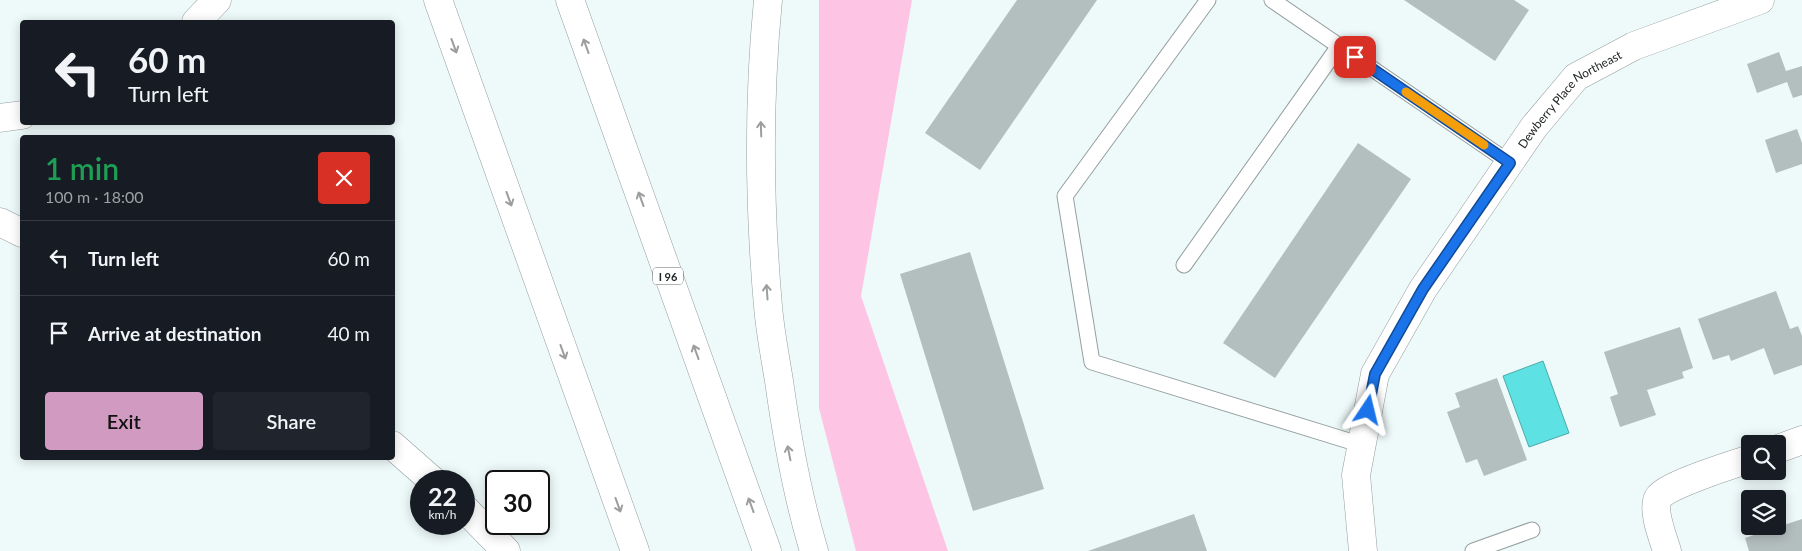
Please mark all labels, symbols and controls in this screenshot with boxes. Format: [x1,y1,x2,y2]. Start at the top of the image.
pin [1334,36,1376,78]
text: 60 m [128,38,206,80]
one-way arrow [450,38,459,53]
one-way arrow [581,39,590,54]
icon: left [45,40,110,105]
icon: arrive [1341,43,1369,71]
street label: Dewberry Place Northeast [1514,46,1625,151]
text: Turn left [128,80,209,107]
one-way arrow [756,122,766,138]
text: 1 min [45,150,119,186]
button: close [318,152,370,204]
text: 100 m · 18:00 [45,187,144,206]
one-way arrow [505,191,514,206]
one-way arrow [636,192,645,207]
icon: left [45,244,73,272]
text: Turn left [88,247,159,270]
text: 60 m [327,247,370,270]
road number: I 96 [653,268,683,284]
one-way arrow [762,284,772,300]
icon: arrive [45,319,73,347]
text: Arrive at destination [88,322,261,345]
text: 40 m [327,322,370,345]
one-way arrow [559,344,569,360]
one-way arrow [691,345,700,360]
position arrow [1341,383,1393,435]
button: Exit [45,392,203,450]
button: Share [213,392,370,450]
map controls [1741,435,1786,535]
button: search [1741,435,1786,480]
one-way arrow [784,445,794,461]
speed limit sign: 30 [485,470,550,535]
text: 22 [428,481,457,511]
button: layers [1741,490,1786,535]
one-way arrow [614,497,623,512]
one-way arrow [745,497,755,513]
text: km/h [428,507,457,522]

